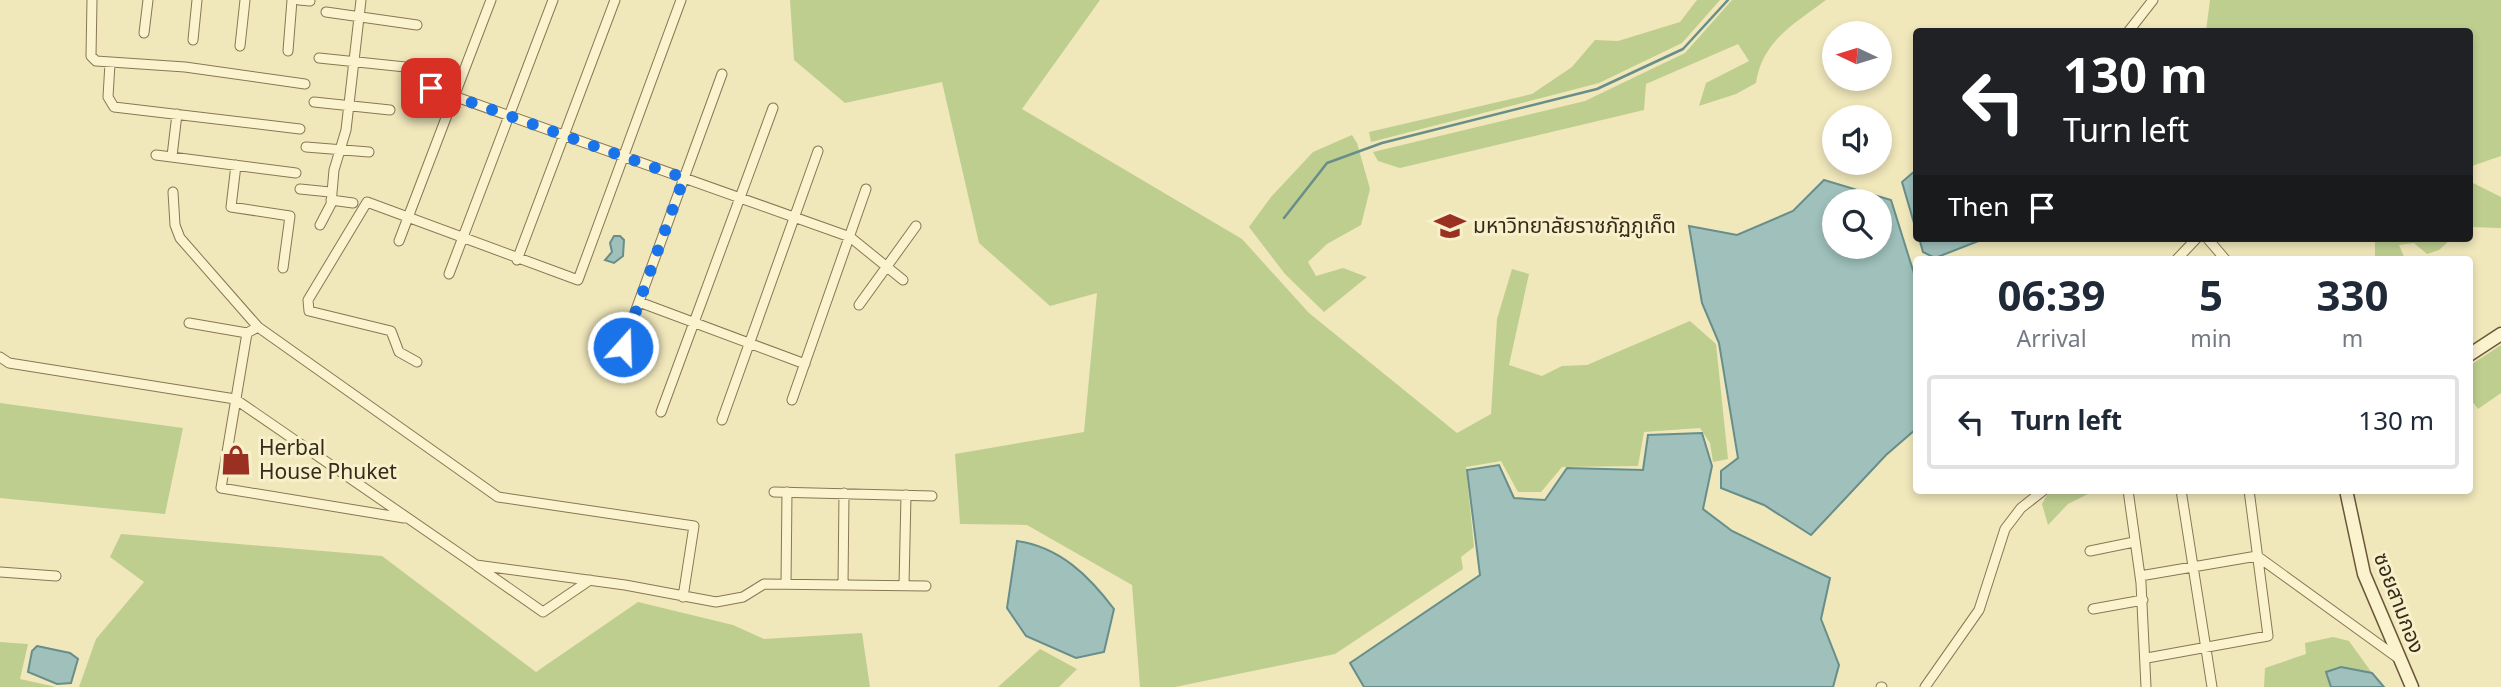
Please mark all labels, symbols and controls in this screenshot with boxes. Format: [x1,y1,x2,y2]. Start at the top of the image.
north arrow [1822,21,1892,91]
map controls [1822,21,1892,259]
text: 130 m [2063,41,2208,115]
icon: left [1948,56,2039,147]
pin [401,58,461,118]
icon: arrive [412,69,450,107]
button: sound [1822,105,1892,175]
text: Turn left [2063,108,2189,156]
text: Then [1948,188,2009,228]
button: search [1822,189,1892,259]
icon: arrive [2023,189,2061,227]
school or university icon: มหาวิทยาลัยราชภัฏภูเก็ต [1433,209,1467,243]
place label: มหาวิทยาลัยราชภัฏภูเก็ต [1473,211,1676,242]
text: 06:39 [1998,266,2106,330]
text: 5 [2199,266,2223,330]
text: 330 [2316,266,2388,330]
position arrow [586,310,660,384]
text: Arrival [2017,323,2087,357]
text: min [2190,323,2232,357]
text: m [2342,323,2363,357]
text: Turn left [2011,402,2122,442]
text: 130 m [2358,402,2434,442]
icon: left [1952,403,1990,441]
place label: Herbal House Phuket [259,433,397,488]
shop icon: Herbal House Phuket [219,443,253,477]
street label: ซอยสามกอง [2365,548,2432,658]

